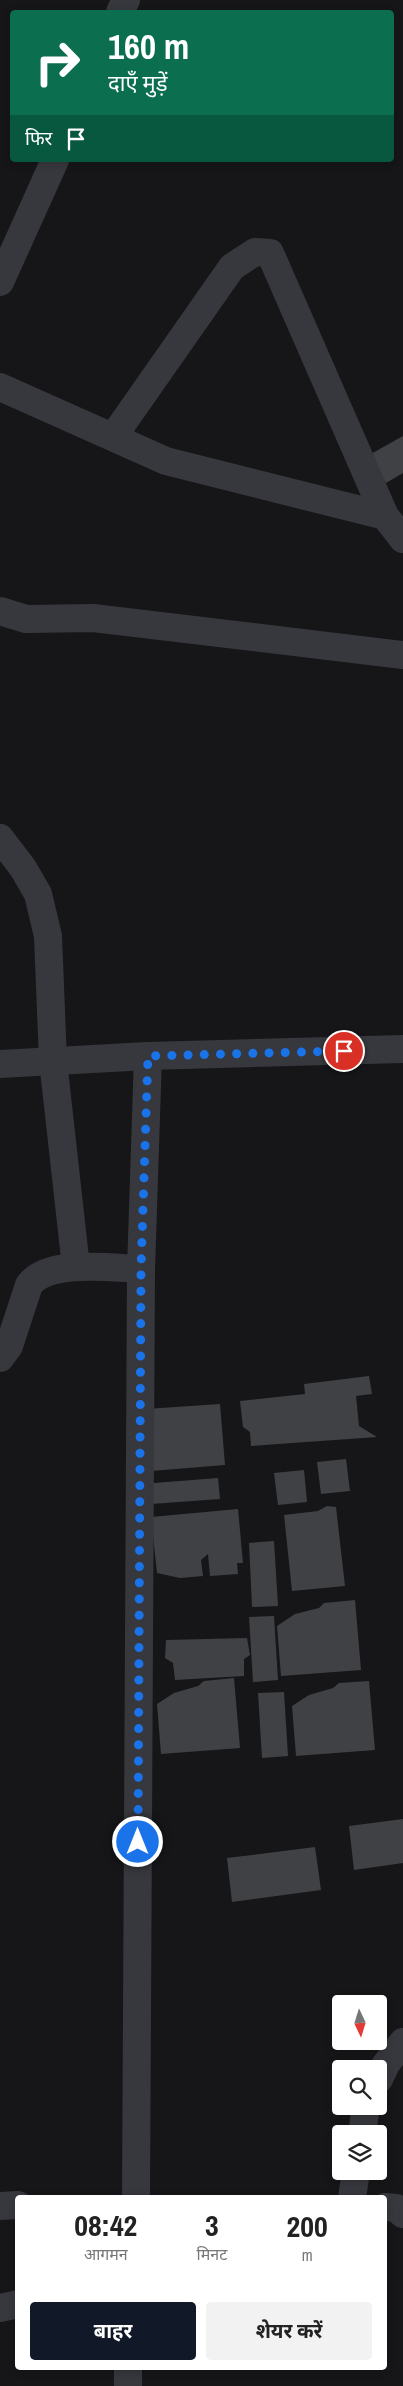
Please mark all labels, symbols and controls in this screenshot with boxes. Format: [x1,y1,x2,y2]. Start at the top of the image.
text: 160 m [108,23,189,70]
icon: right [25,30,90,95]
text: दाएँ मुड़ें [108,68,168,98]
text: फिर [25,125,52,151]
icon: arrive [62,125,90,153]
pin [323,1030,365,1072]
icon: arrive [330,1037,358,1065]
position arrow [111,1815,163,1867]
north arrow [332,1995,388,2050]
map controls [332,1995,387,2180]
button: search [332,2060,387,2115]
button: layers [332,2125,387,2180]
text: 08:42 [74,2205,137,2245]
text: 3 [205,2205,219,2245]
text: 200 [287,2206,328,2246]
text: आगमन [84,2243,128,2265]
text: मिनट [197,2243,227,2265]
text: m [302,2244,313,2266]
button: बाहर [30,2302,196,2360]
button: शेयर करें [206,2302,372,2360]

